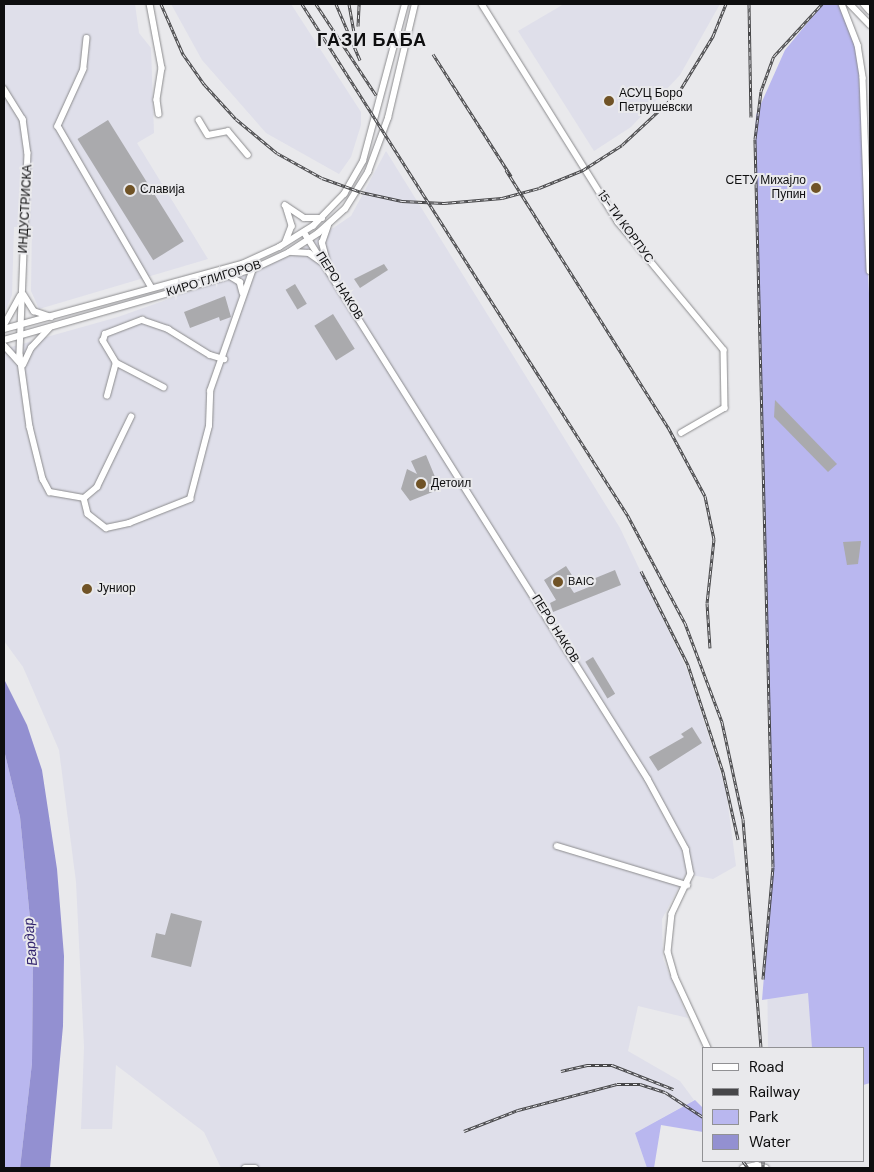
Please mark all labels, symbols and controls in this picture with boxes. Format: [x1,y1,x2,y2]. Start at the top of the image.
district label: ГАЗИ БАБА [316,29,428,51]
place label: АСУЦ Боро Петрушевски [619,87,692,115]
marker: АСУЦ Боро Петрушевски [603,95,615,107]
street label: ИНДУСТРИСКА [16,164,36,254]
place label: СЕТУ Михајло Пупин [725,174,806,202]
marker: СЕТУ Михајло Пупин [810,182,822,194]
place label: Славија [140,183,185,197]
marker: Славија [124,184,136,196]
street label: 15-ТИ КОРПУС [594,188,656,266]
street label: ПЕРО НАКОВ [312,249,366,323]
street label: КИРО ГЛИГОРОВ [165,258,263,300]
place label: Детоил [431,477,471,491]
marker: Детоил [415,478,427,490]
place label: BAIC [568,575,594,589]
marker: BAIC [552,576,564,588]
place label: Јуниор [97,582,136,596]
marker: Јуниор [81,583,93,595]
street label: ПЕРО НАКОВ [528,592,582,666]
water label: Вардар [20,917,40,967]
legend [702,1047,864,1162]
text: Road [749,1057,784,1077]
text: Railway [749,1082,800,1102]
text: Park [749,1107,779,1127]
text: Water [749,1132,790,1152]

